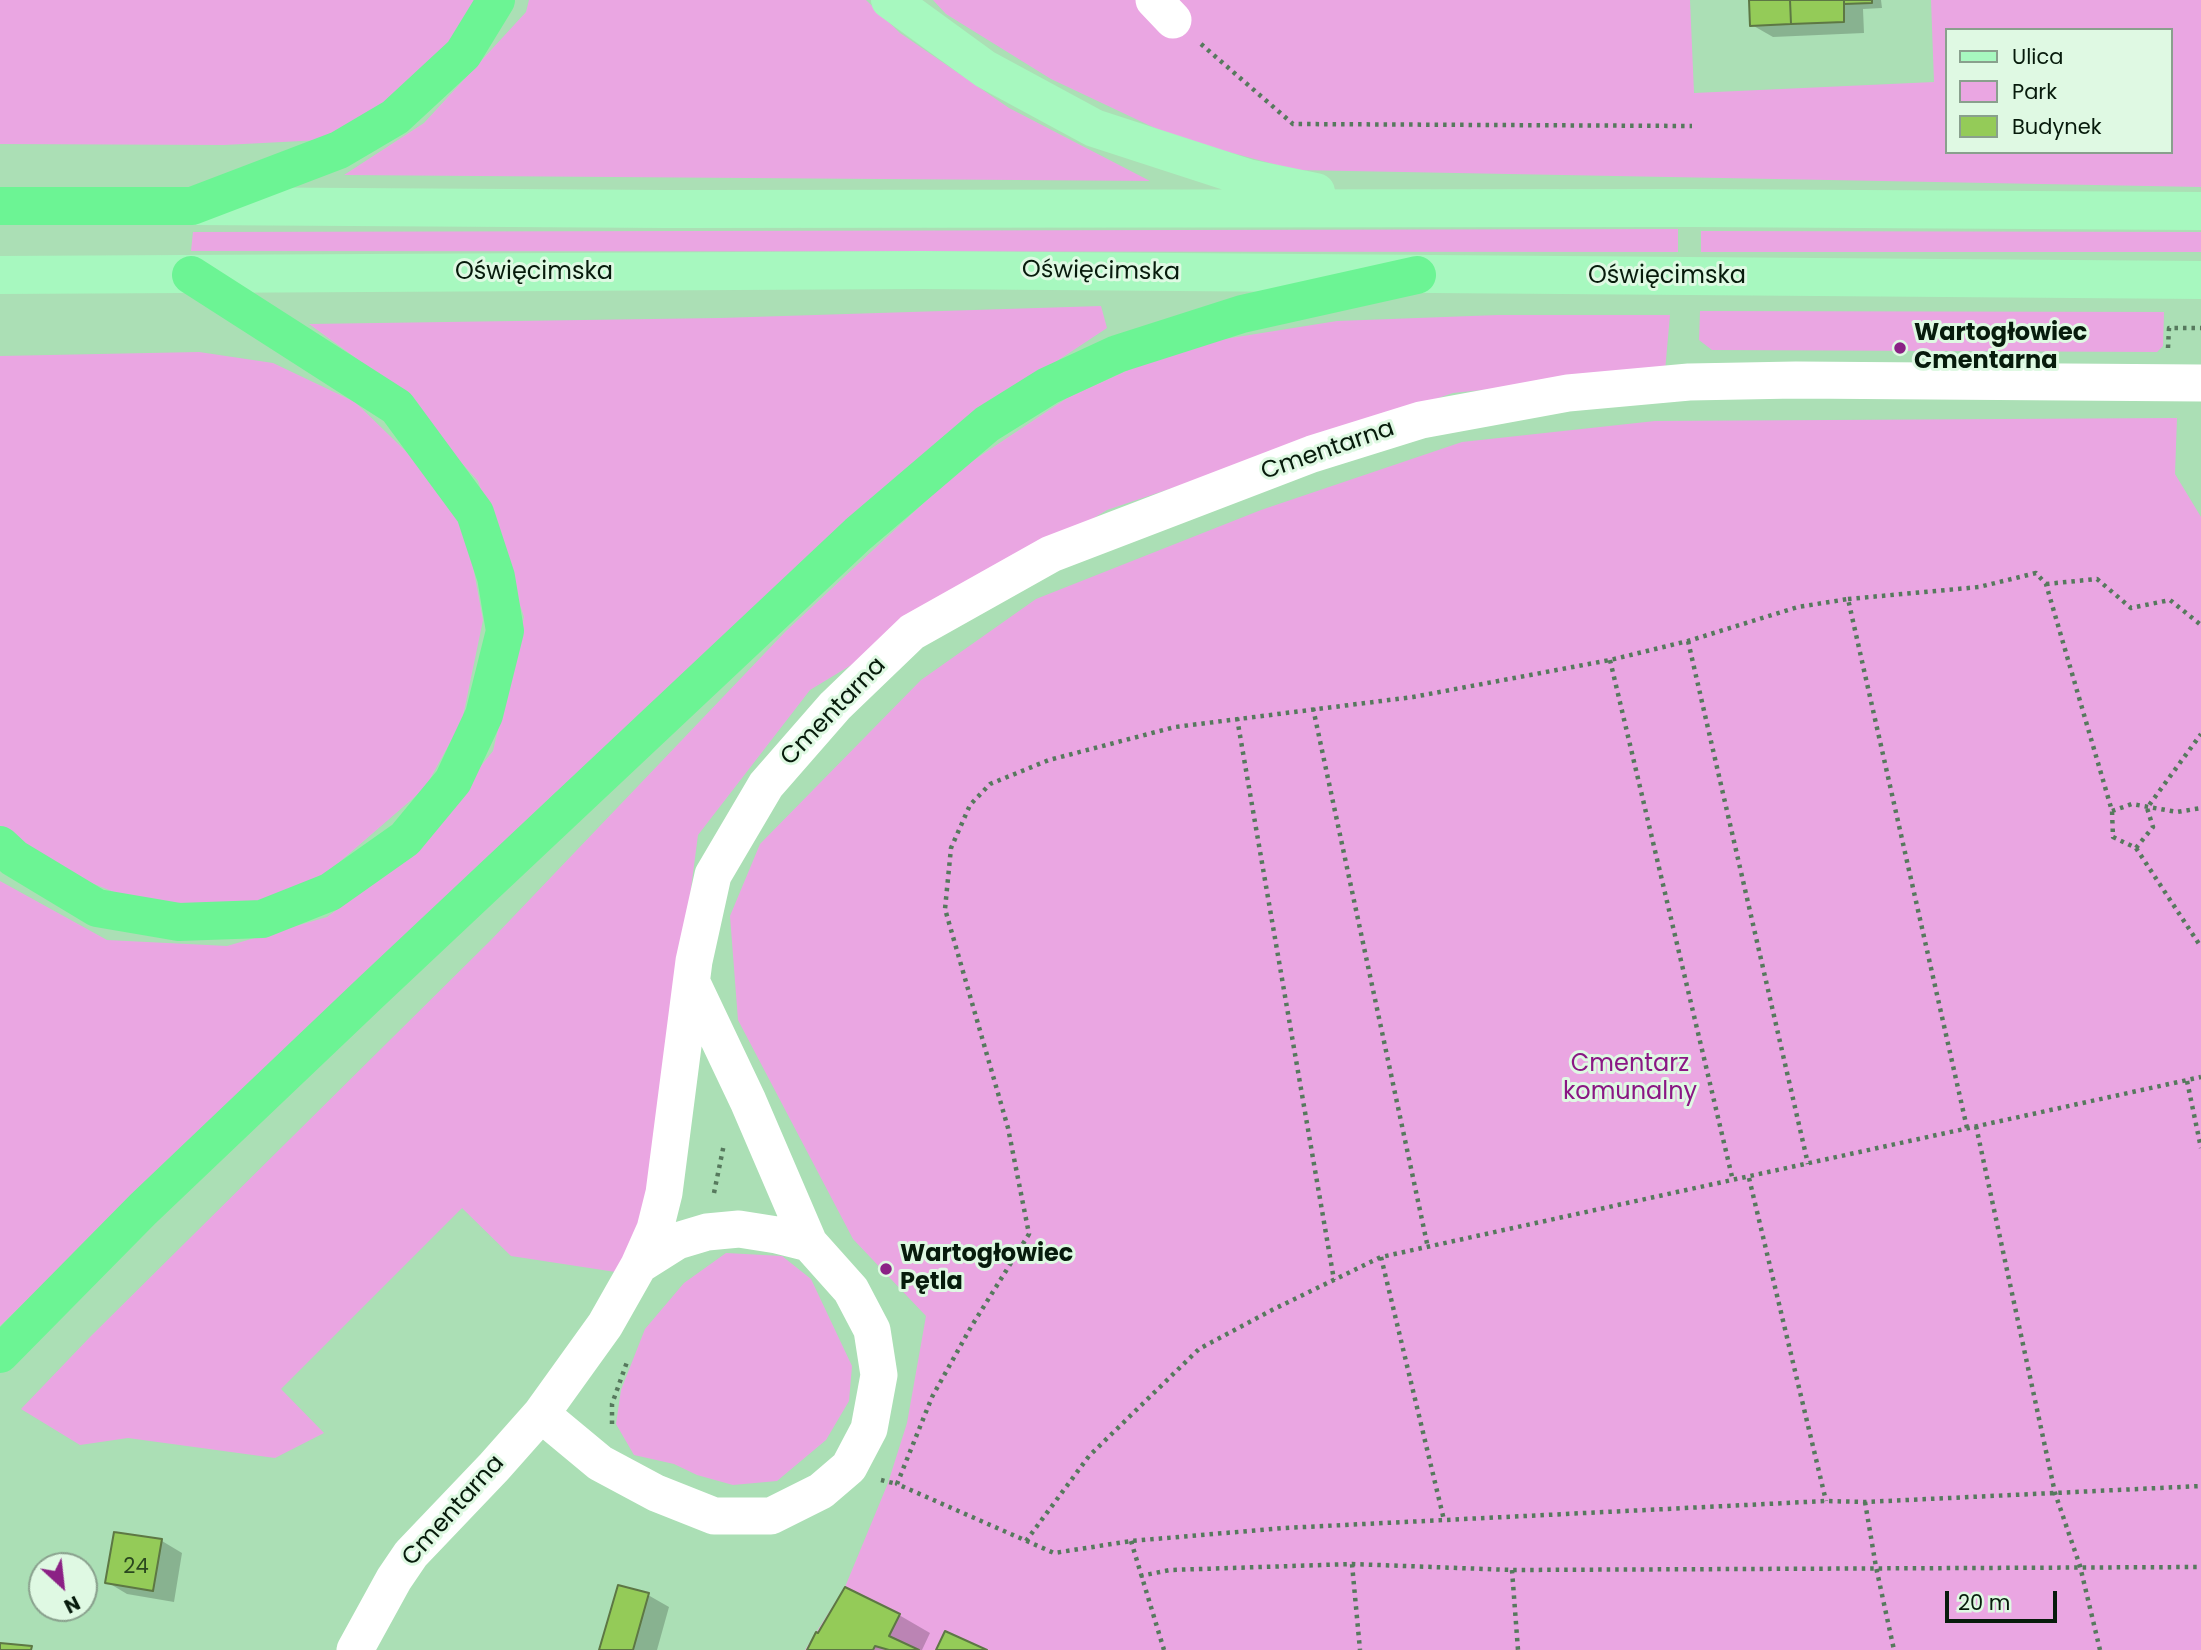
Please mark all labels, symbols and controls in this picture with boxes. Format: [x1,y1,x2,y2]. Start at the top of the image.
legend [1946,28,2173,154]
text: Ulica [2012,42,2063,71]
text: Park [2012,77,2057,106]
text: Budynek [2012,112,2102,141]
street label: Oświęcimska [1022,256,1180,288]
street label: Oświęcimska [455,259,613,287]
street label: Oświęcimska [1588,263,1746,291]
place label: Wartogłowiec Cmentarna [1914,320,2087,376]
marker: Wartogłowiec Cmentarna [1892,340,1908,356]
street label: Cmentarna [1258,415,1398,487]
street label: Cmentarna [775,652,893,772]
park label: Cmentarz komunalny [1563,1051,1697,1107]
place label: Wartogłowiec Pętla [900,1241,1073,1297]
marker: Wartogłowiec Pętla [878,1261,894,1277]
street label: Cmentarna [397,1450,511,1572]
north arrow [28,1552,98,1622]
house number: 24 [123,1555,149,1581]
scale bar [1949,1576,2061,1620]
text: 20 m [1958,1588,2011,1617]
text: N [59,1589,84,1620]

